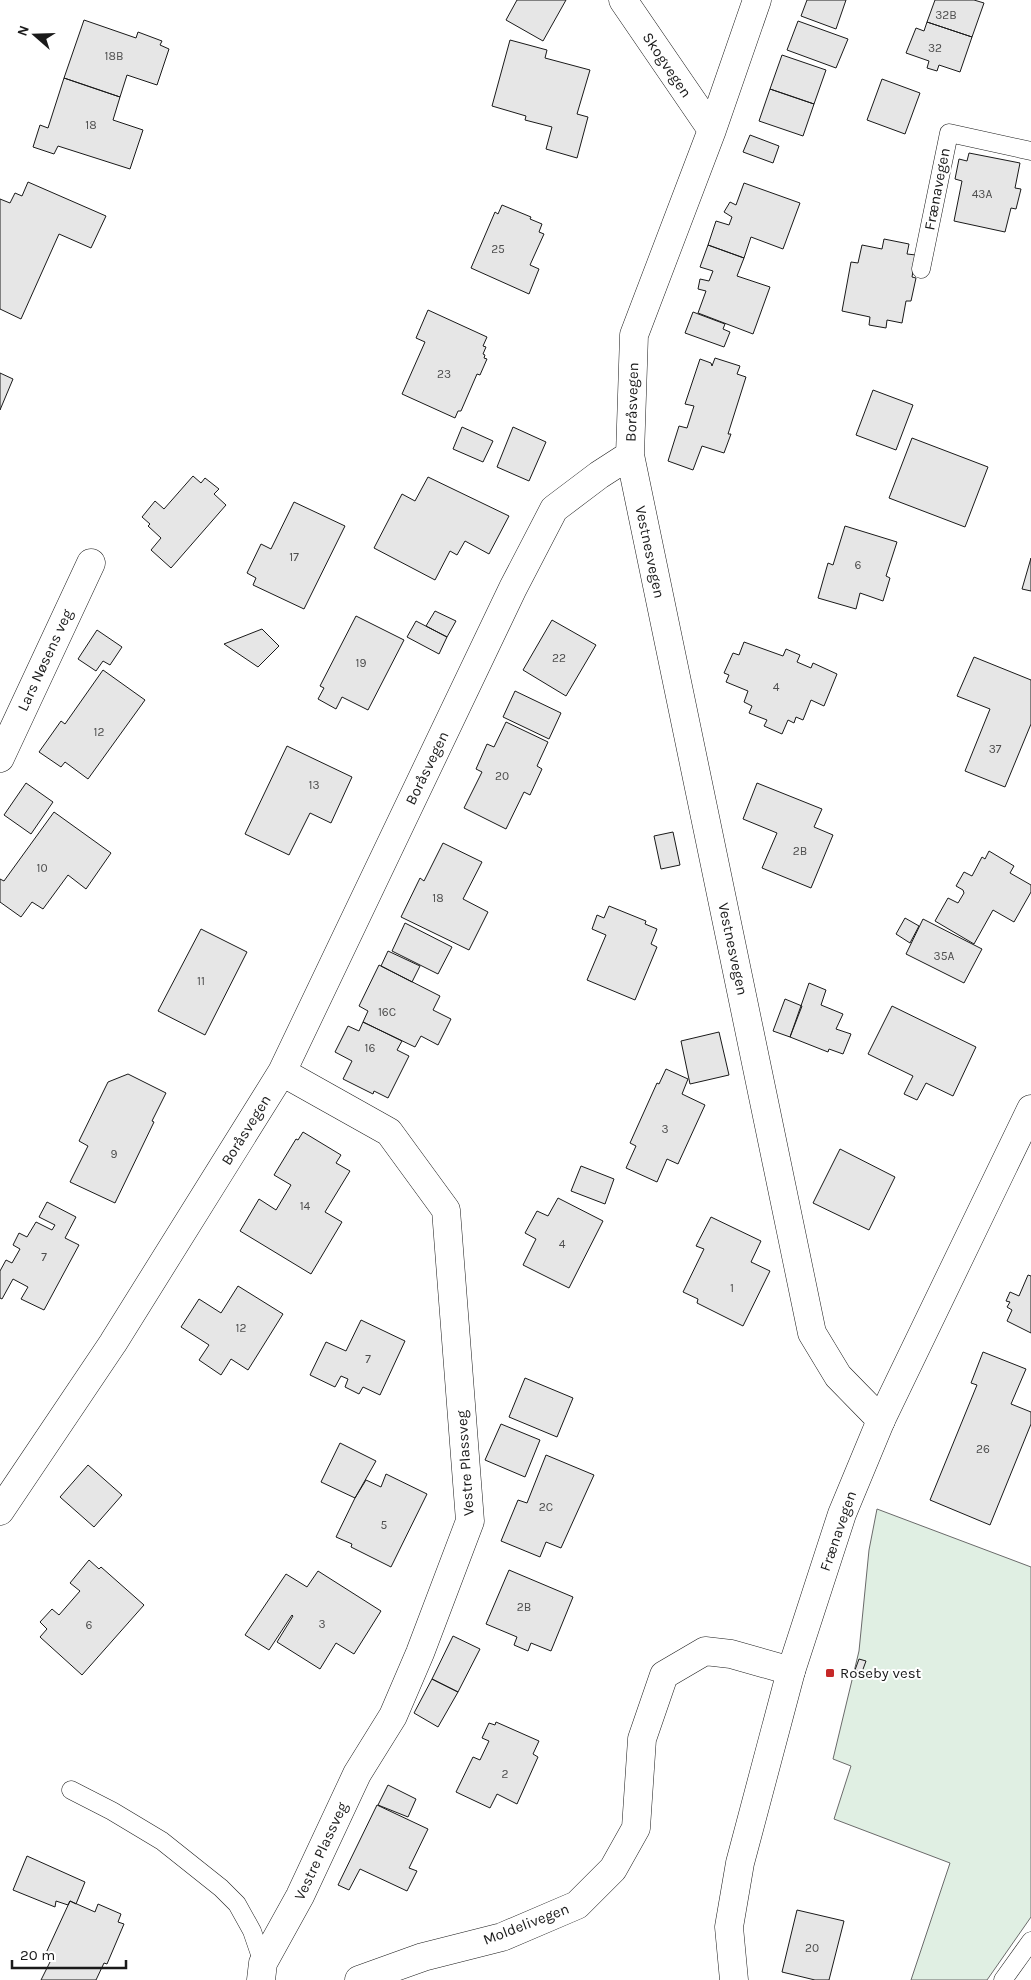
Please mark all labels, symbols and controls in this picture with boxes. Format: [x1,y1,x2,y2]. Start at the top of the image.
house number: 32B [935,8,957,22]
north arrow [10,10,60,60]
text: N [14,23,33,38]
street label: Skogvegen [639,29,695,101]
house number: 32 [928,41,942,55]
house number: 18B [105,49,123,63]
house number: 18 [85,118,97,132]
street label: Frænavegen [920,146,954,232]
house number: 43A [972,187,992,201]
house number: 25 [491,242,505,256]
street label: Boråsvegen [622,362,642,442]
house number: 23 [437,367,451,381]
street label: Vestnesvegen [631,504,669,600]
house number: 17 [289,550,299,564]
house number: 6 [855,558,862,572]
street label: Lars Nøsens veg [14,606,77,714]
house number: 22 [552,651,566,665]
house number: 19 [356,656,366,670]
house number: 4 [773,680,780,694]
house number: 12 [94,725,105,739]
street label: Boråsvegen [401,728,453,808]
house number: 37 [989,742,1002,756]
house number: 20 [495,769,509,783]
house number: 13 [308,778,320,792]
house number: 2B [793,844,807,858]
house number: 10 [36,861,48,875]
house number: 18 [432,891,444,905]
street label: Vestnesvegen [714,901,752,997]
house number: 35A [934,949,954,963]
house number: 11 [197,974,205,988]
house number: 16C [378,1005,396,1019]
house number: 16 [365,1041,376,1055]
street label: Boråsvegen [217,1092,275,1168]
house number: 3 [661,1122,669,1136]
house number: 9 [111,1147,118,1161]
house number: 14 [300,1199,311,1213]
house number: 4 [559,1237,566,1251]
house number: 7 [41,1250,47,1264]
house number: 1 [730,1281,734,1295]
house number: 12 [236,1321,247,1335]
house number: 7 [365,1352,371,1366]
street label: Vestre Plassveg [452,1409,478,1517]
house number: 26 [976,1442,990,1456]
street label: Frænavegen [816,1488,860,1574]
house number: 2C [539,1500,553,1514]
house number: 5 [381,1518,388,1532]
house number: 2B [517,1600,531,1614]
house number: 3 [318,1617,326,1631]
house number: 6 [86,1618,93,1632]
place label: Roseby vest [840,1664,922,1682]
marker: Roseby vest [824,1667,836,1679]
house number: 2 [502,1767,509,1781]
street label: Vestre Plassveg [290,1799,352,1903]
street label: Moldelivegen [480,1899,572,1949]
scale bar [12,1938,126,1970]
house number: 20 [805,1941,819,1955]
text: 20 m [20,1946,55,1964]

